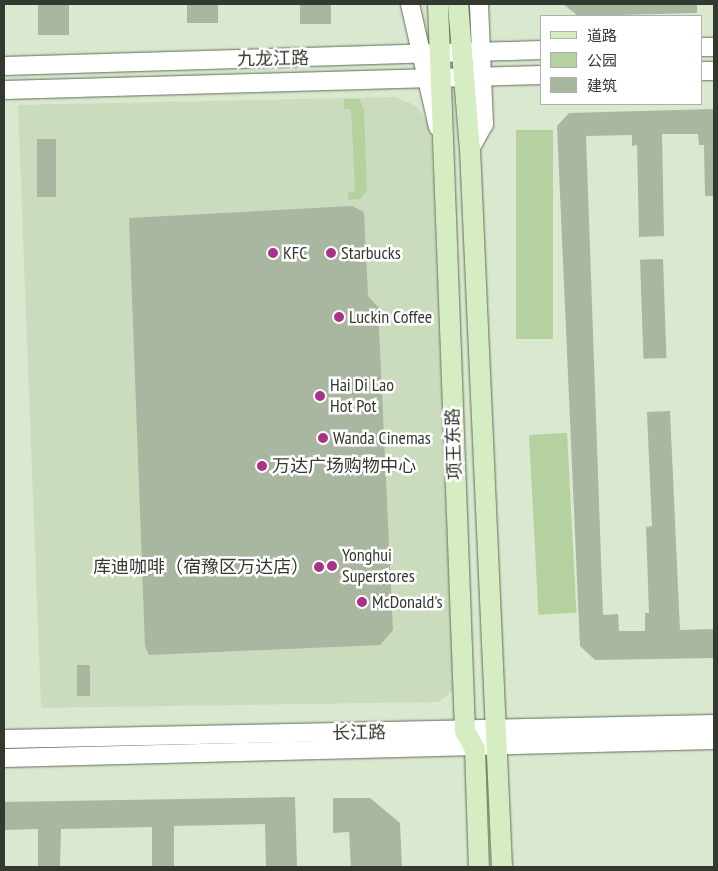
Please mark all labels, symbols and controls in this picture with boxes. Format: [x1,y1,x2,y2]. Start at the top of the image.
legend [540,15,703,105]
text: 道路 [587,26,617,45]
street label: 九龙江路 [237,48,309,70]
text: 公园 [587,51,617,70]
text: 建筑 [587,76,617,95]
place label: KFC [283,242,308,264]
place label: Starbucks [341,242,401,264]
marker: KFC [267,247,279,259]
marker: Starbucks [325,247,337,259]
place label: Luckin Coffee [349,306,432,328]
marker: Luckin Coffee [333,311,345,323]
place label: Hai Di Lao Hot Pot [330,375,394,418]
marker: Hai Di Lao Hot Pot [314,390,326,402]
street label: 项王东路 [442,408,466,480]
place label: Wanda Cinemas [333,427,431,449]
marker: Wanda Cinemas [317,432,329,444]
place label: 万达广场购物中心 [272,455,416,477]
marker: 万达广场购物中心 [256,460,268,472]
place label: Yonghui Superstores [342,545,415,588]
place label: 库迪咖啡（宿豫区万达店） [93,556,309,578]
marker: Yonghui Superstores [326,560,338,572]
marker: 库迪咖啡（宿豫区万达店） [313,561,325,573]
place label: McDonald's [372,591,443,613]
marker: McDonald's [356,596,368,608]
street label: 长江路 [332,722,386,744]

